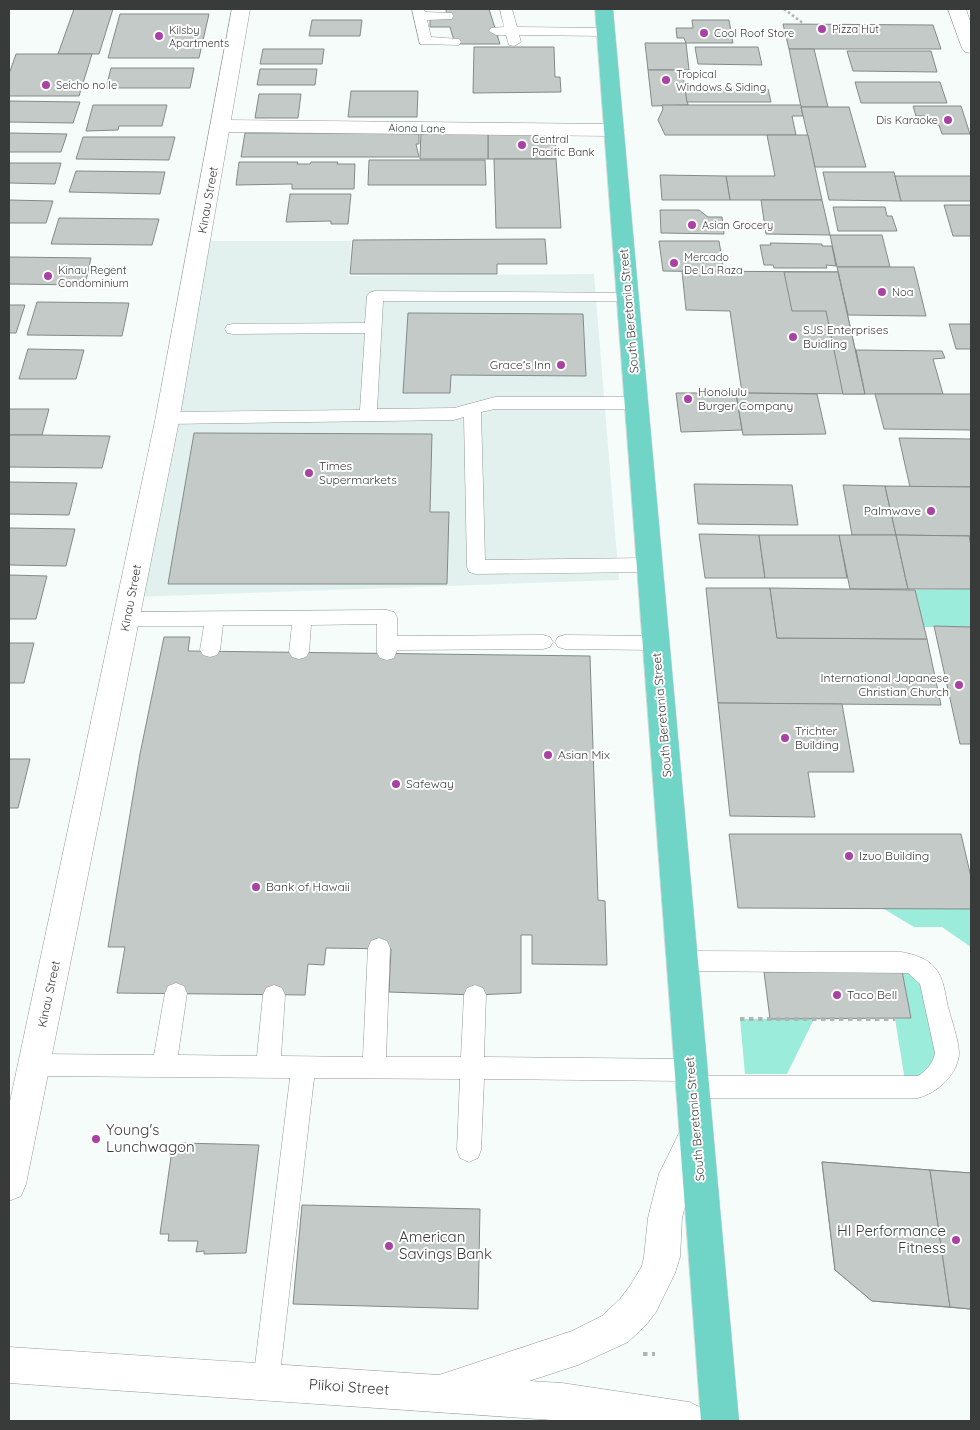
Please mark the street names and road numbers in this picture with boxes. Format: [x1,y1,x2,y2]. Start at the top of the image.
street label: Aiona Lane [388,121,446,135]
street label: Kinau Street [194,165,221,235]
street label: South Beretania Street [616,248,641,374]
street label: Kinau Street [117,563,144,633]
street label: South Beretania Street [649,652,674,778]
street label: Kinau Street [34,959,63,1029]
street label: South Beretania Street [682,1056,707,1182]
street label: Piikoi Street [308,1374,390,1399]

